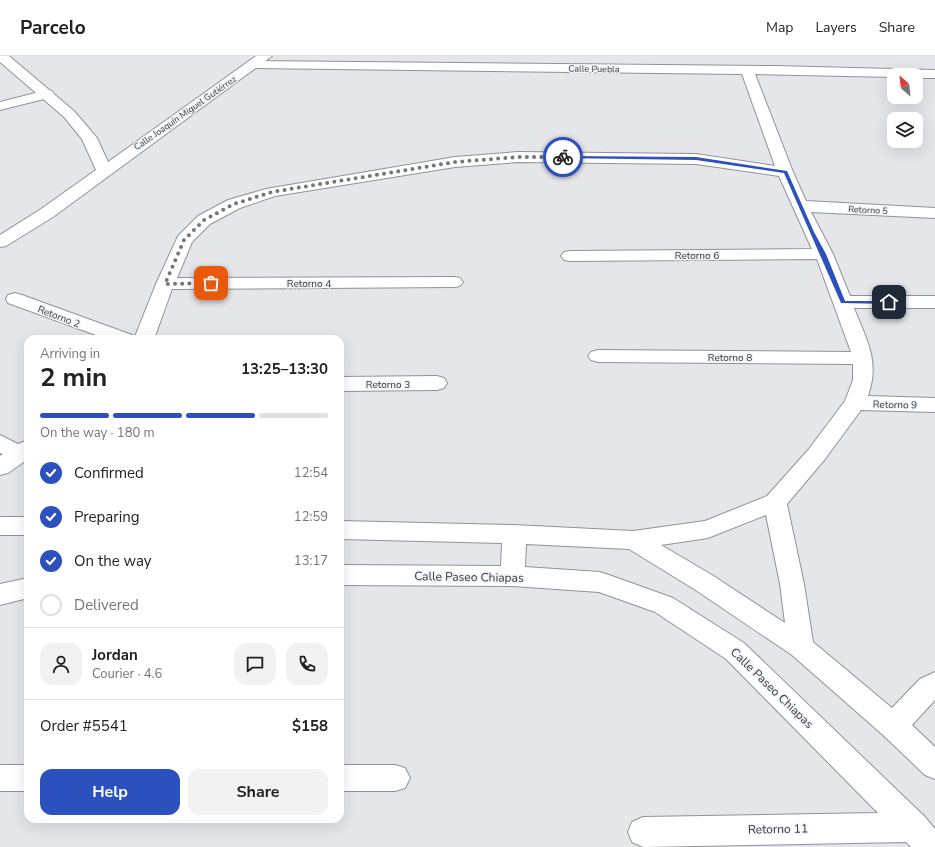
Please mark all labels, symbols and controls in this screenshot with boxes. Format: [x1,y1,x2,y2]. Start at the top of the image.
text: Parcelo [20,15,86,41]
text: Map [766,18,793,37]
text: Layers [815,18,857,37]
text: Share [879,18,915,37]
street label: Calle Puebla [568,63,620,75]
north arrow [887,68,923,104]
map controls [887,68,923,148]
street label: Calle Joaquín Miguel Gutiérrez [131,73,239,153]
button: layers [887,112,923,148]
courier [543,137,583,177]
icon: bike [552,146,574,168]
street label: Retorno 5 [848,203,888,217]
street label: Retorno 6 [675,249,719,263]
pin [194,266,228,300]
icon: bag [200,272,222,294]
street label: Retorno 4 [287,277,331,291]
pin [872,285,906,319]
icon: home [878,291,900,313]
street label: Retorno 2 [35,302,82,331]
text: Arriving in [40,345,100,363]
street label: Retorno 8 [708,351,752,365]
text: 13:25–13:30 [241,359,328,379]
text: 2 min [40,360,107,395]
street label: Retorno 3 [366,378,410,392]
street label: Retorno 9 [873,398,917,412]
text: On the way · 180 m [40,424,155,442]
icon: check [40,462,62,484]
text: Confirmed [74,463,144,483]
text: 12:54 [294,464,328,482]
icon: check [40,506,62,528]
text: Preparing [74,507,139,527]
text: 12:59 [294,508,328,526]
icon: check [40,550,62,572]
text: On the way [74,551,152,571]
text: 13:17 [294,552,328,570]
street label: Calle Paseo Chiapas [414,568,524,586]
text: Delivered [74,595,139,615]
button: person [40,643,82,685]
button: chat [234,643,276,685]
button: phone [286,643,328,685]
street label: Calle Paseo Chiapas [727,644,817,732]
text: Jordan [92,645,138,665]
text: Courier · 4.6 [92,665,162,683]
text: Order #5541 [40,716,128,736]
text: $158 [292,716,328,736]
button: Help [40,769,180,815]
button: Share [188,769,328,815]
street label: Retorno 11 [748,820,808,838]

